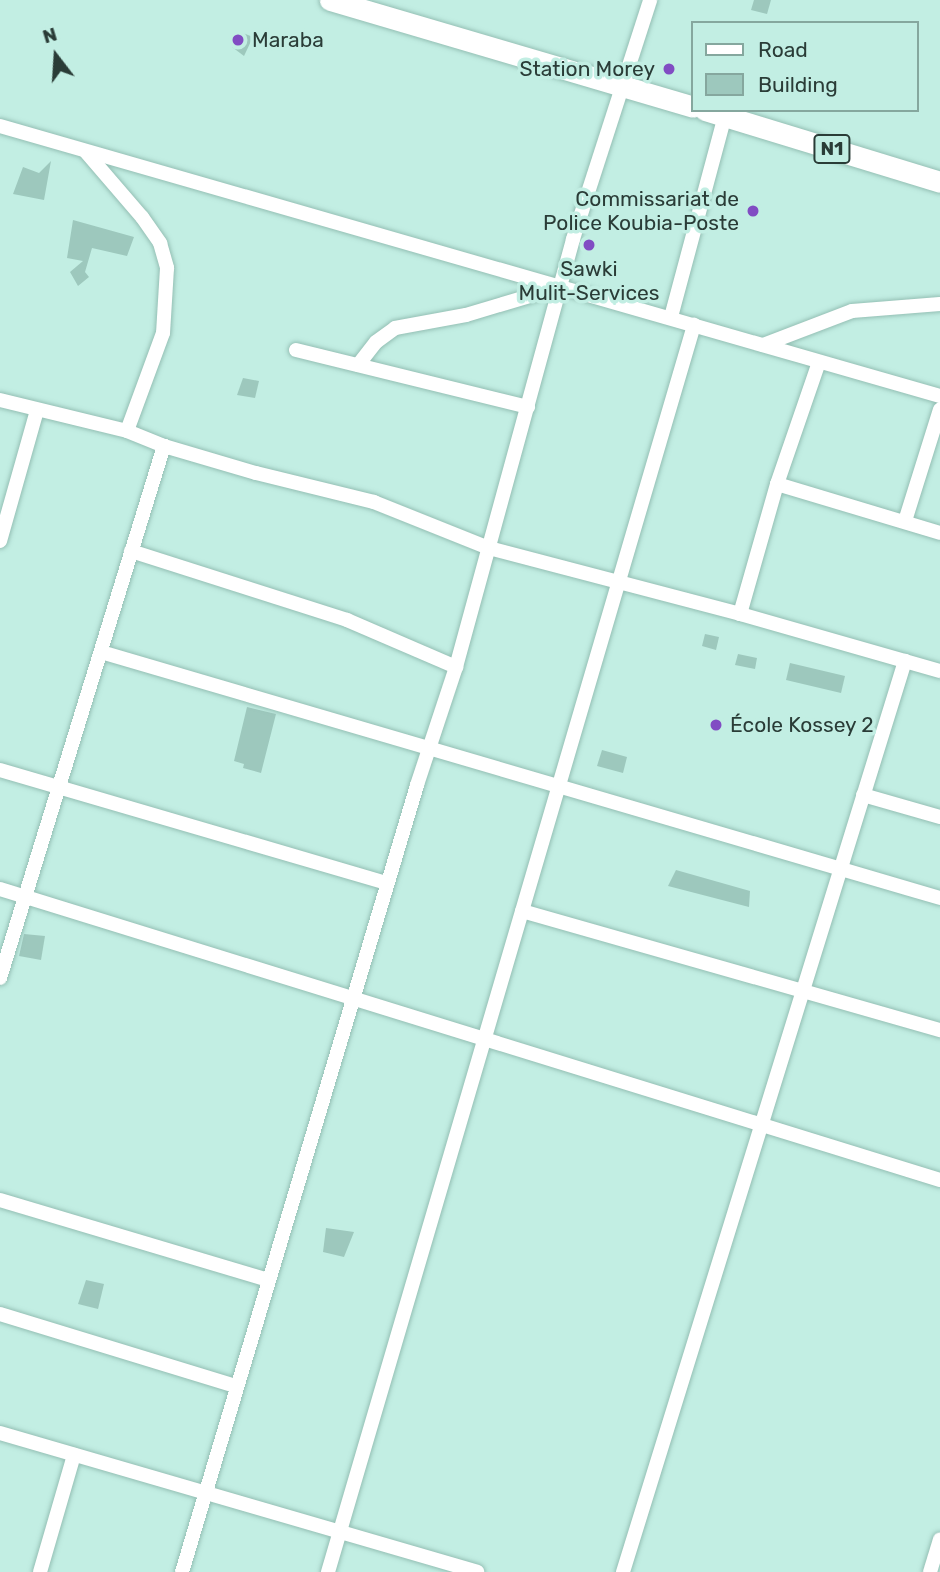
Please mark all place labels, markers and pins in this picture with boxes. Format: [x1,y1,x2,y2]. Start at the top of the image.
place label: Maraba [252,27,324,53]
marker: Maraba [230,32,246,48]
place label: Station Morey [520,56,655,82]
marker: Station Morey [661,61,677,77]
place label: Commissariat de Police Koubia-Poste [543,186,739,236]
marker: Commissariat de Police Koubia-Poste [745,203,761,219]
marker: Sawki Mulit-Services [581,237,597,253]
place label: Sawki Mulit-Services [519,256,659,306]
place label: École Kossey 2 [730,712,874,738]
marker: École Kossey 2 [708,717,724,733]

